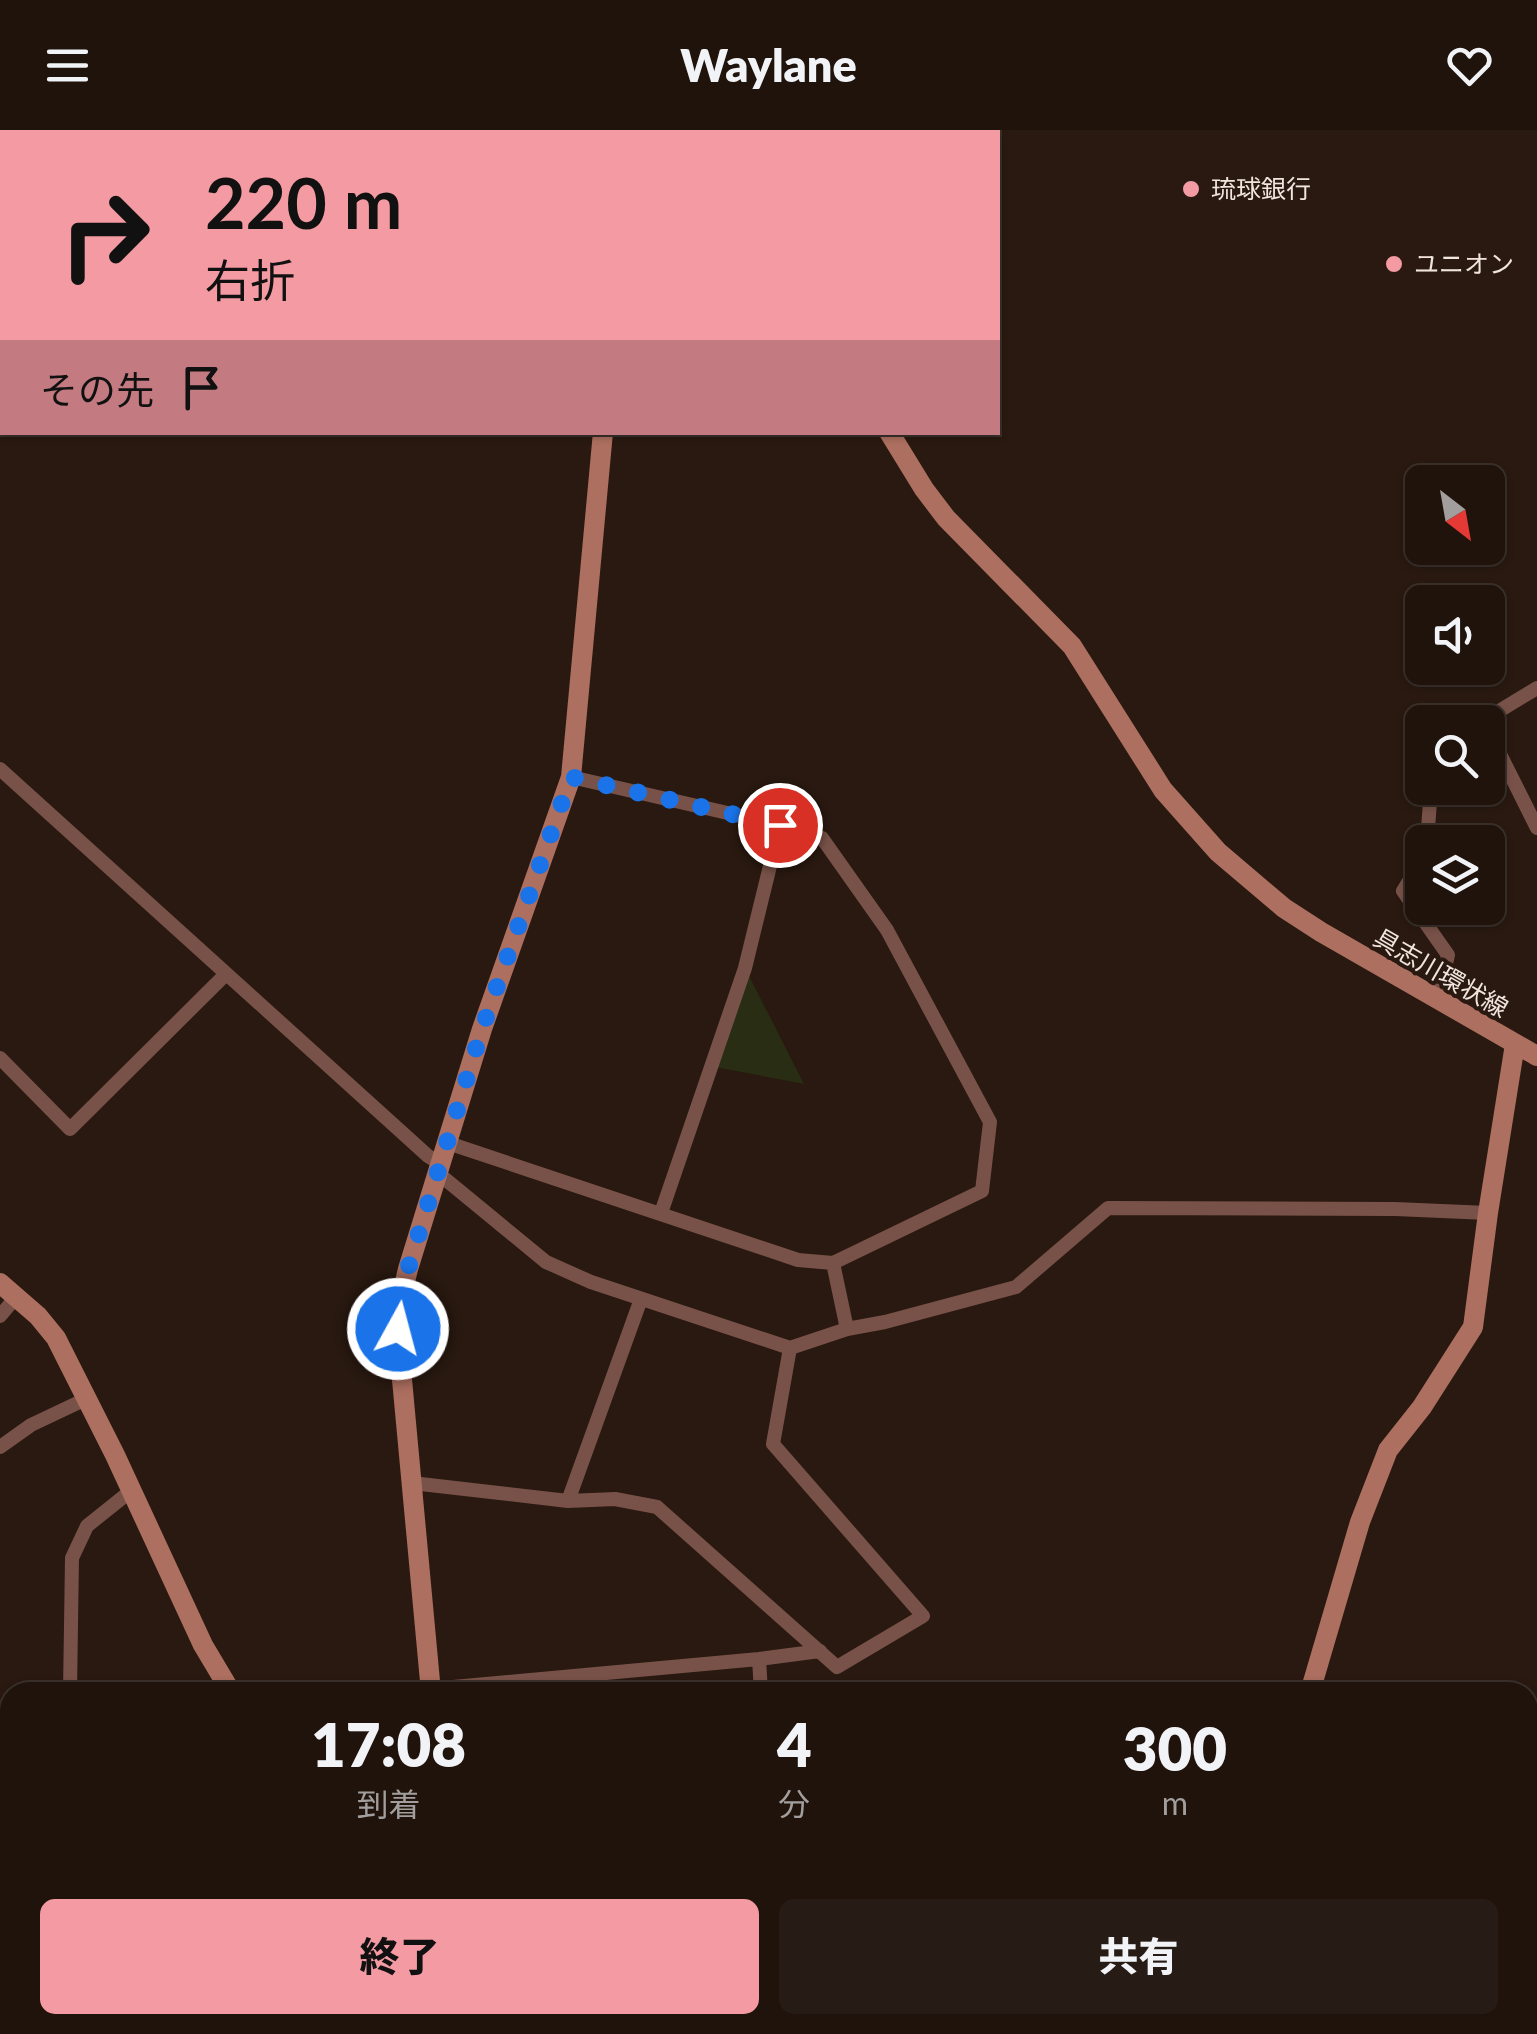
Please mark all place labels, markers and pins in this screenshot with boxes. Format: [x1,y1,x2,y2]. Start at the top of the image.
place label: 琉球銀行 [1211,173,1311,203]
marker: 琉球銀行 [1180,178,1202,200]
place label: ユニオン [1414,248,1514,278]
marker: ユニオン [1383,253,1405,275]
pin [738,783,823,868]

